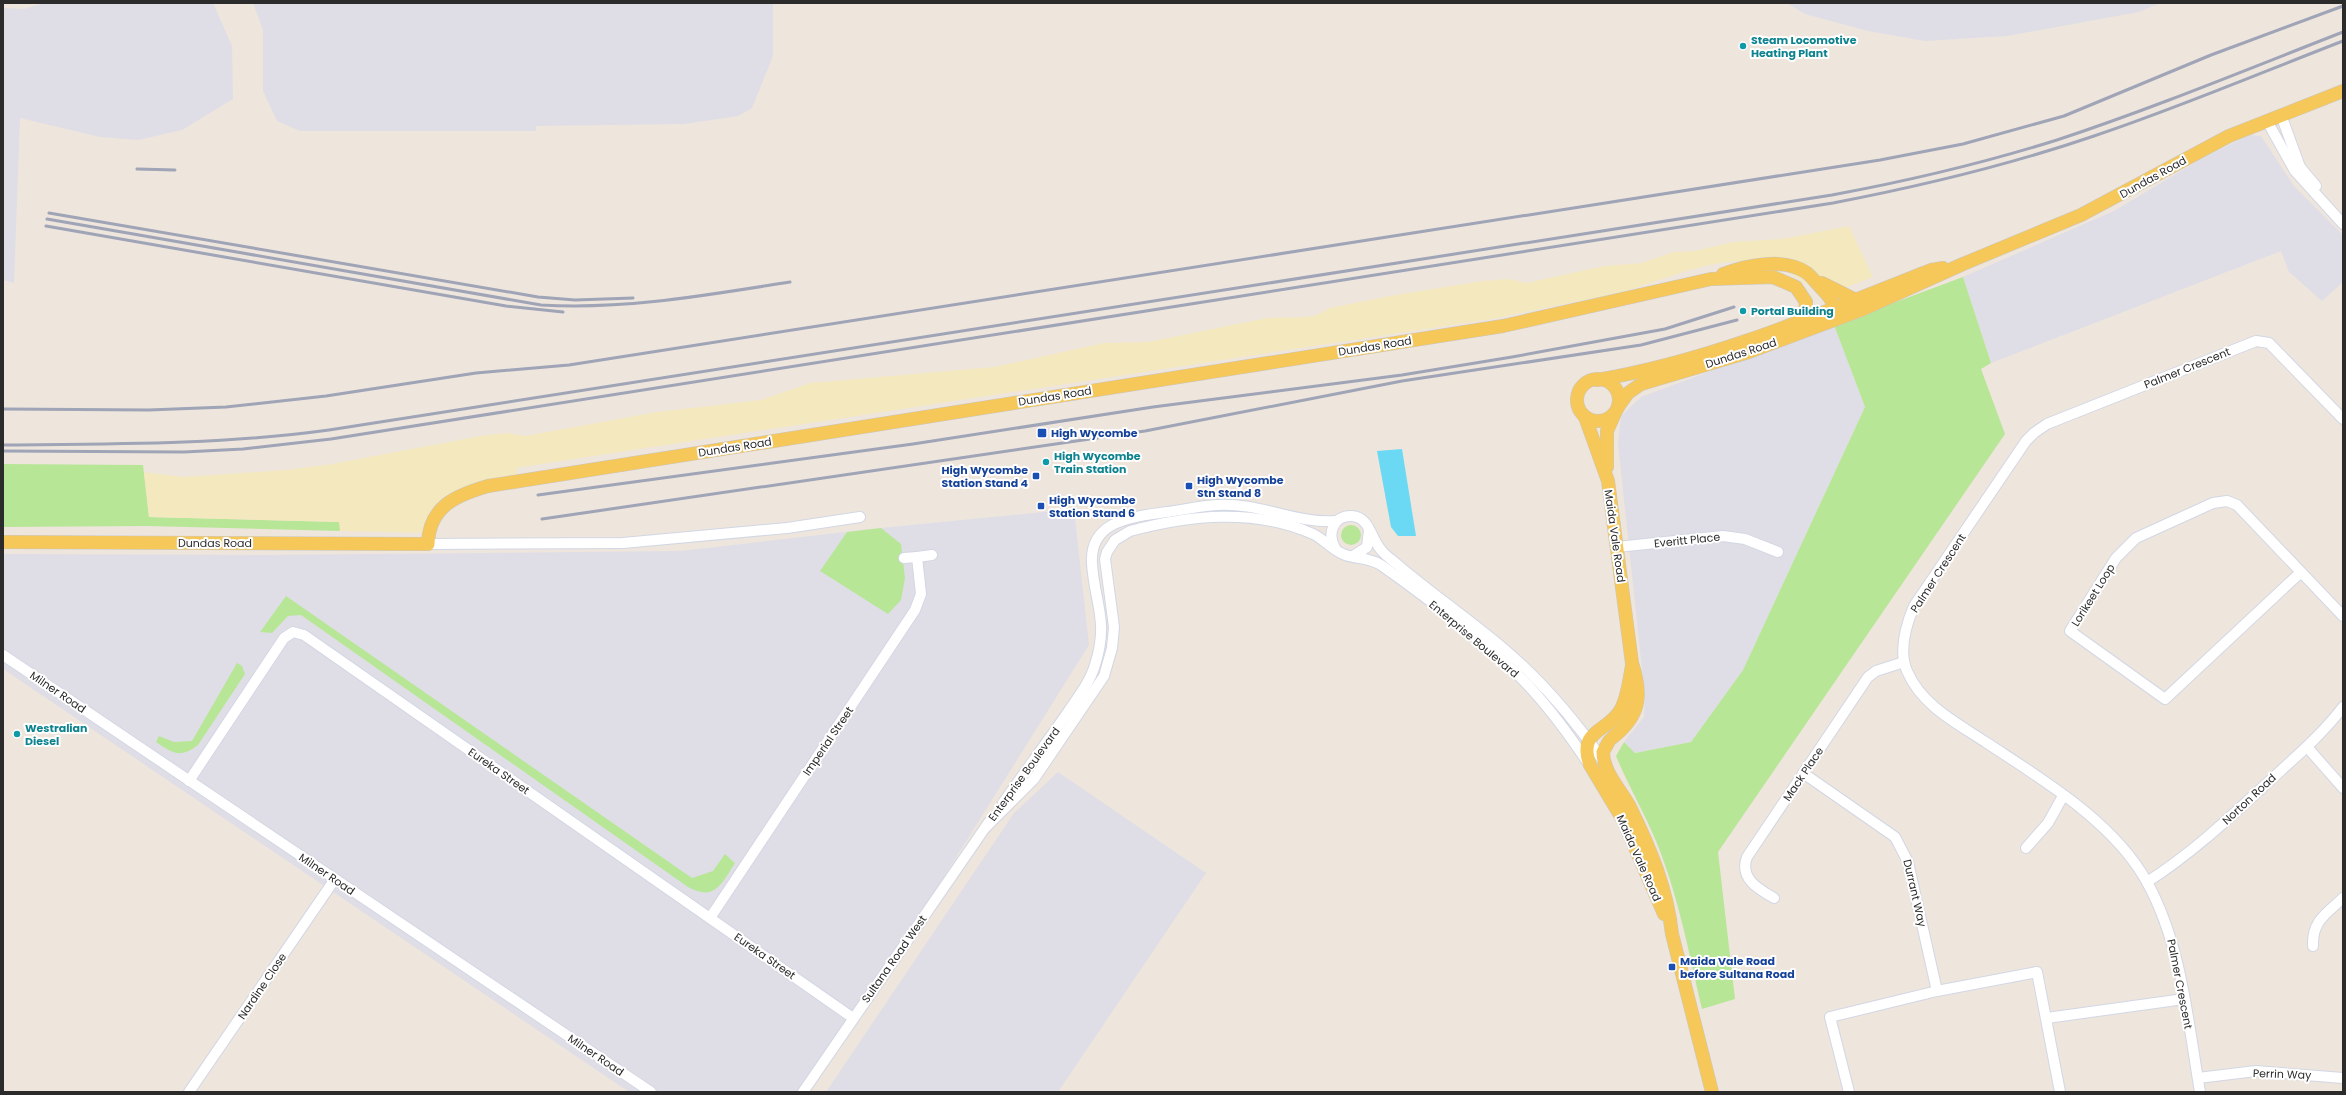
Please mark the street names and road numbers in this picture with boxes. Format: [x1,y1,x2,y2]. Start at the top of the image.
street label: Dundas Road [2117,152,2189,202]
street label: Dundas Road [1337,332,1413,360]
street label: Dundas Road [1703,334,1779,372]
street label: Palmer Crescent [2142,343,2232,393]
street label: Dundas Road [1017,382,1093,410]
street label: Dundas Road [697,433,773,461]
street label: Maida Vale Road [1601,489,1629,583]
street label: Everitt Place [1653,529,1721,551]
street label: Palmer Crescent [1906,530,1970,616]
street label: Dundas Road [178,535,252,551]
street label: Lorikeet Loop [2067,561,2119,629]
street label: Enterprise Boulevard [1426,597,1522,681]
street label: Milner Road [27,667,89,717]
street label: Imperial Street [799,703,857,779]
street label: Enterprise Boulevard [984,724,1064,824]
street label: Eureka Street [465,744,533,798]
street label: Mack Place [1779,744,1827,804]
street label: Norton Road [2218,770,2280,828]
street label: Maida Vale Road [1613,812,1665,904]
street label: Milner Road [296,849,358,899]
street label: Durrant Way [1899,858,1931,929]
street label: Sultana Road West [858,912,930,1006]
street label: Eureka Street [731,929,799,983]
street label: Palmer Crescent [2163,938,2197,1030]
street label: Nardine Close [234,949,290,1022]
street label: Milner Road [565,1030,627,1080]
street label: Perrin Way [2253,1065,2312,1083]

